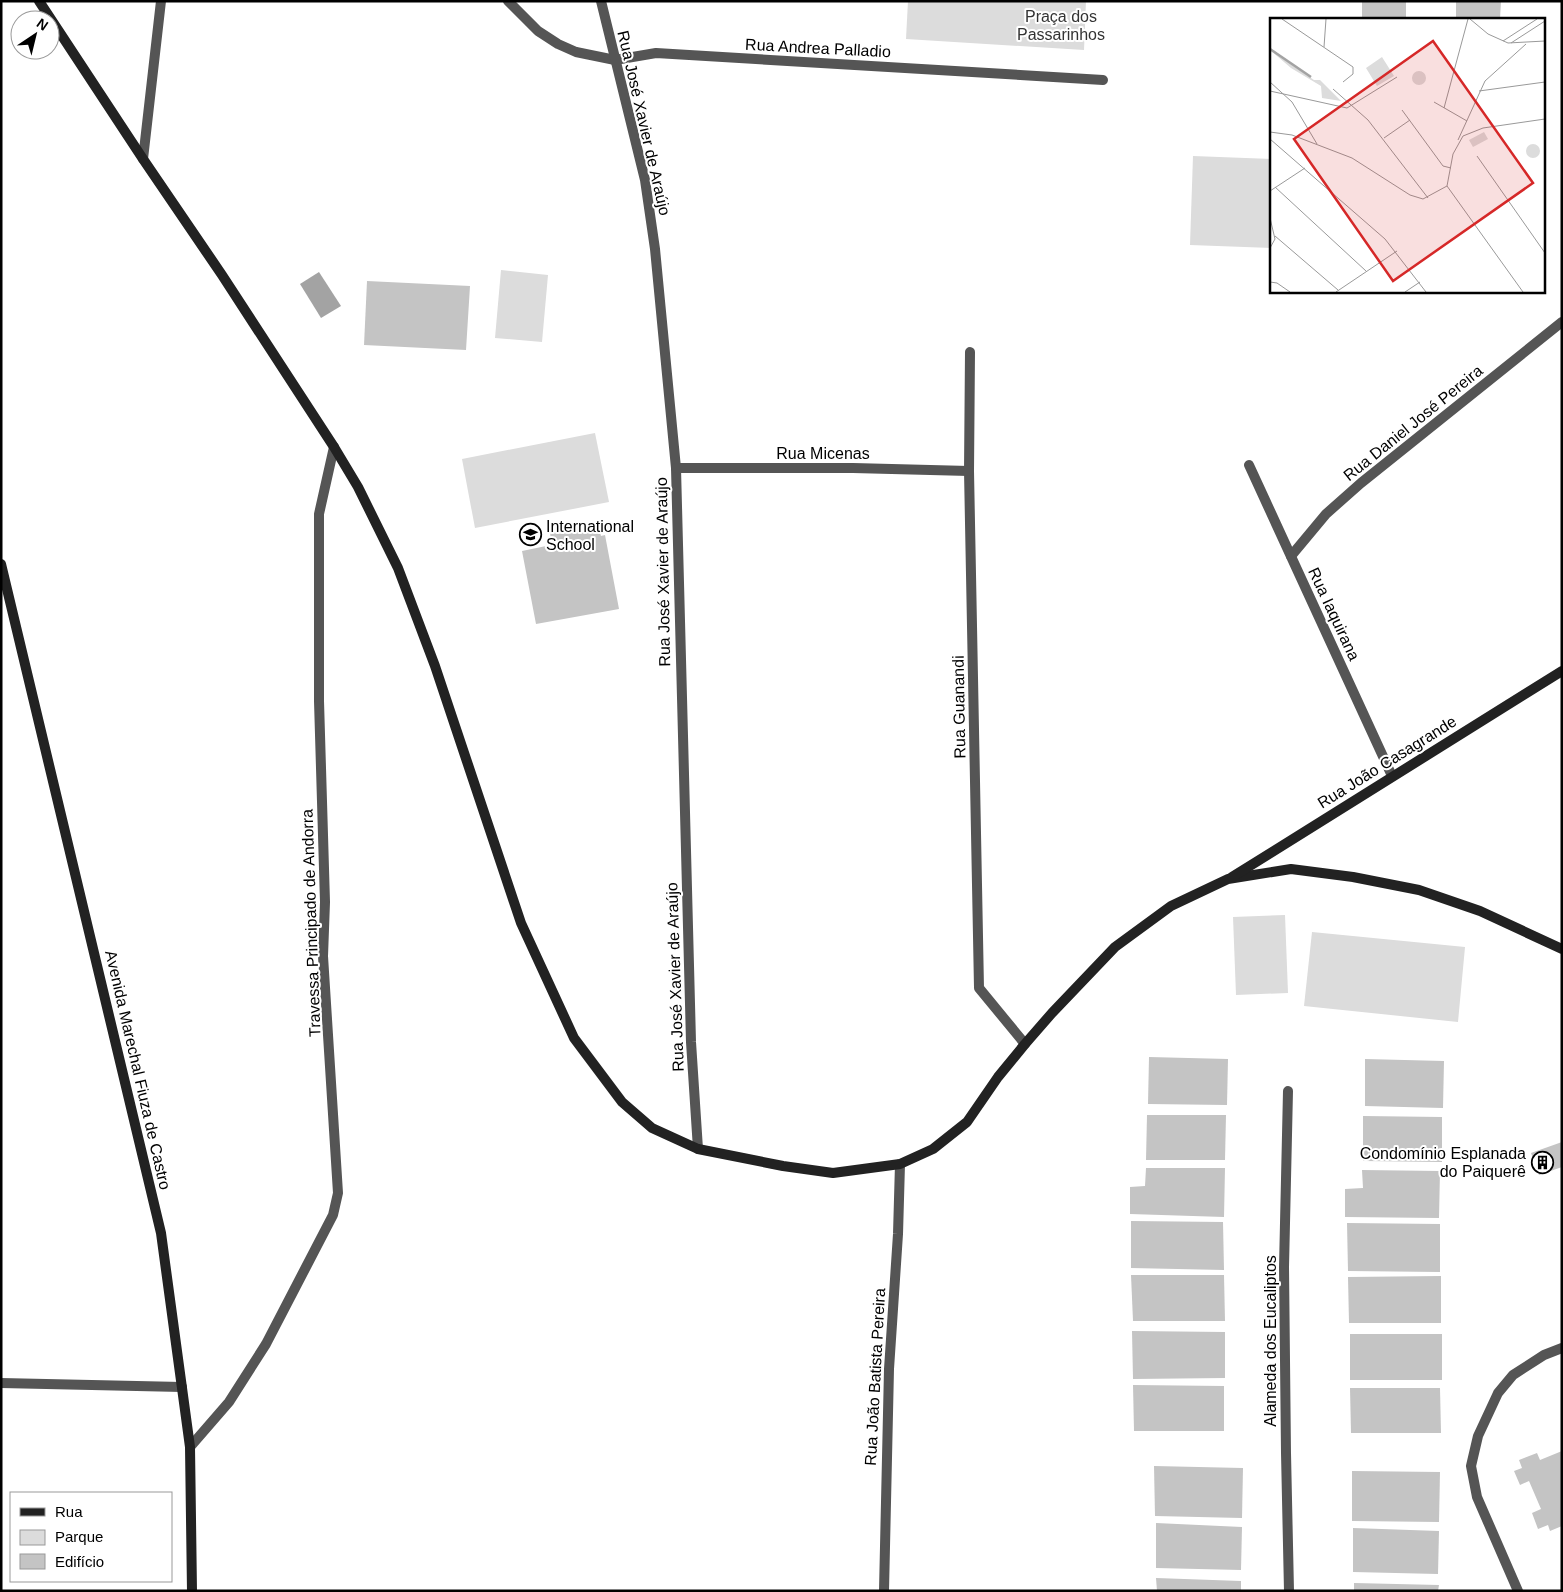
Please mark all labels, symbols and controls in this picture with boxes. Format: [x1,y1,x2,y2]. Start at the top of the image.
park label: Praça dos Passarinhos [1017,8,1105,43]
north arrow [10,10,60,60]
text: N [34,15,51,34]
inset map [1270,18,1546,292]
street label: Rua José Xavier de Araújo [614,29,674,217]
street label: Rua Andrea Palladio [745,36,891,60]
street label: Rua Daniel José Pereira [1340,362,1486,484]
street label: Rua Micenas [776,445,870,462]
street label: Rua José Xavier de Araújo [653,477,673,667]
place label: International School [546,518,634,553]
school or university icon: International School [518,523,542,547]
street label: Rua Iaquirana [1305,565,1363,663]
street label: Rua Guanandi [950,655,968,759]
street label: Rua João Casagrande [1315,712,1459,812]
street label: Travessa Principado de Andorra [299,809,323,1037]
street label: Rua José Xavier de Araújo [663,882,687,1072]
street label: Avenida Marechal Fiuza de Castro [102,949,174,1191]
place label: Condomínio Esplanada do Paiquerê [1360,1145,1526,1180]
building icon: Condomínio Esplanada do Paiquerê [1530,1150,1554,1174]
street label: Alameda dos Eucaliptos [1262,1255,1279,1427]
street label: Rua João Batista Pereira [862,1288,888,1466]
legend [10,1492,172,1582]
text: Rua [55,1503,83,1520]
text: Parque [55,1528,103,1545]
text: Edifício [55,1553,104,1570]

